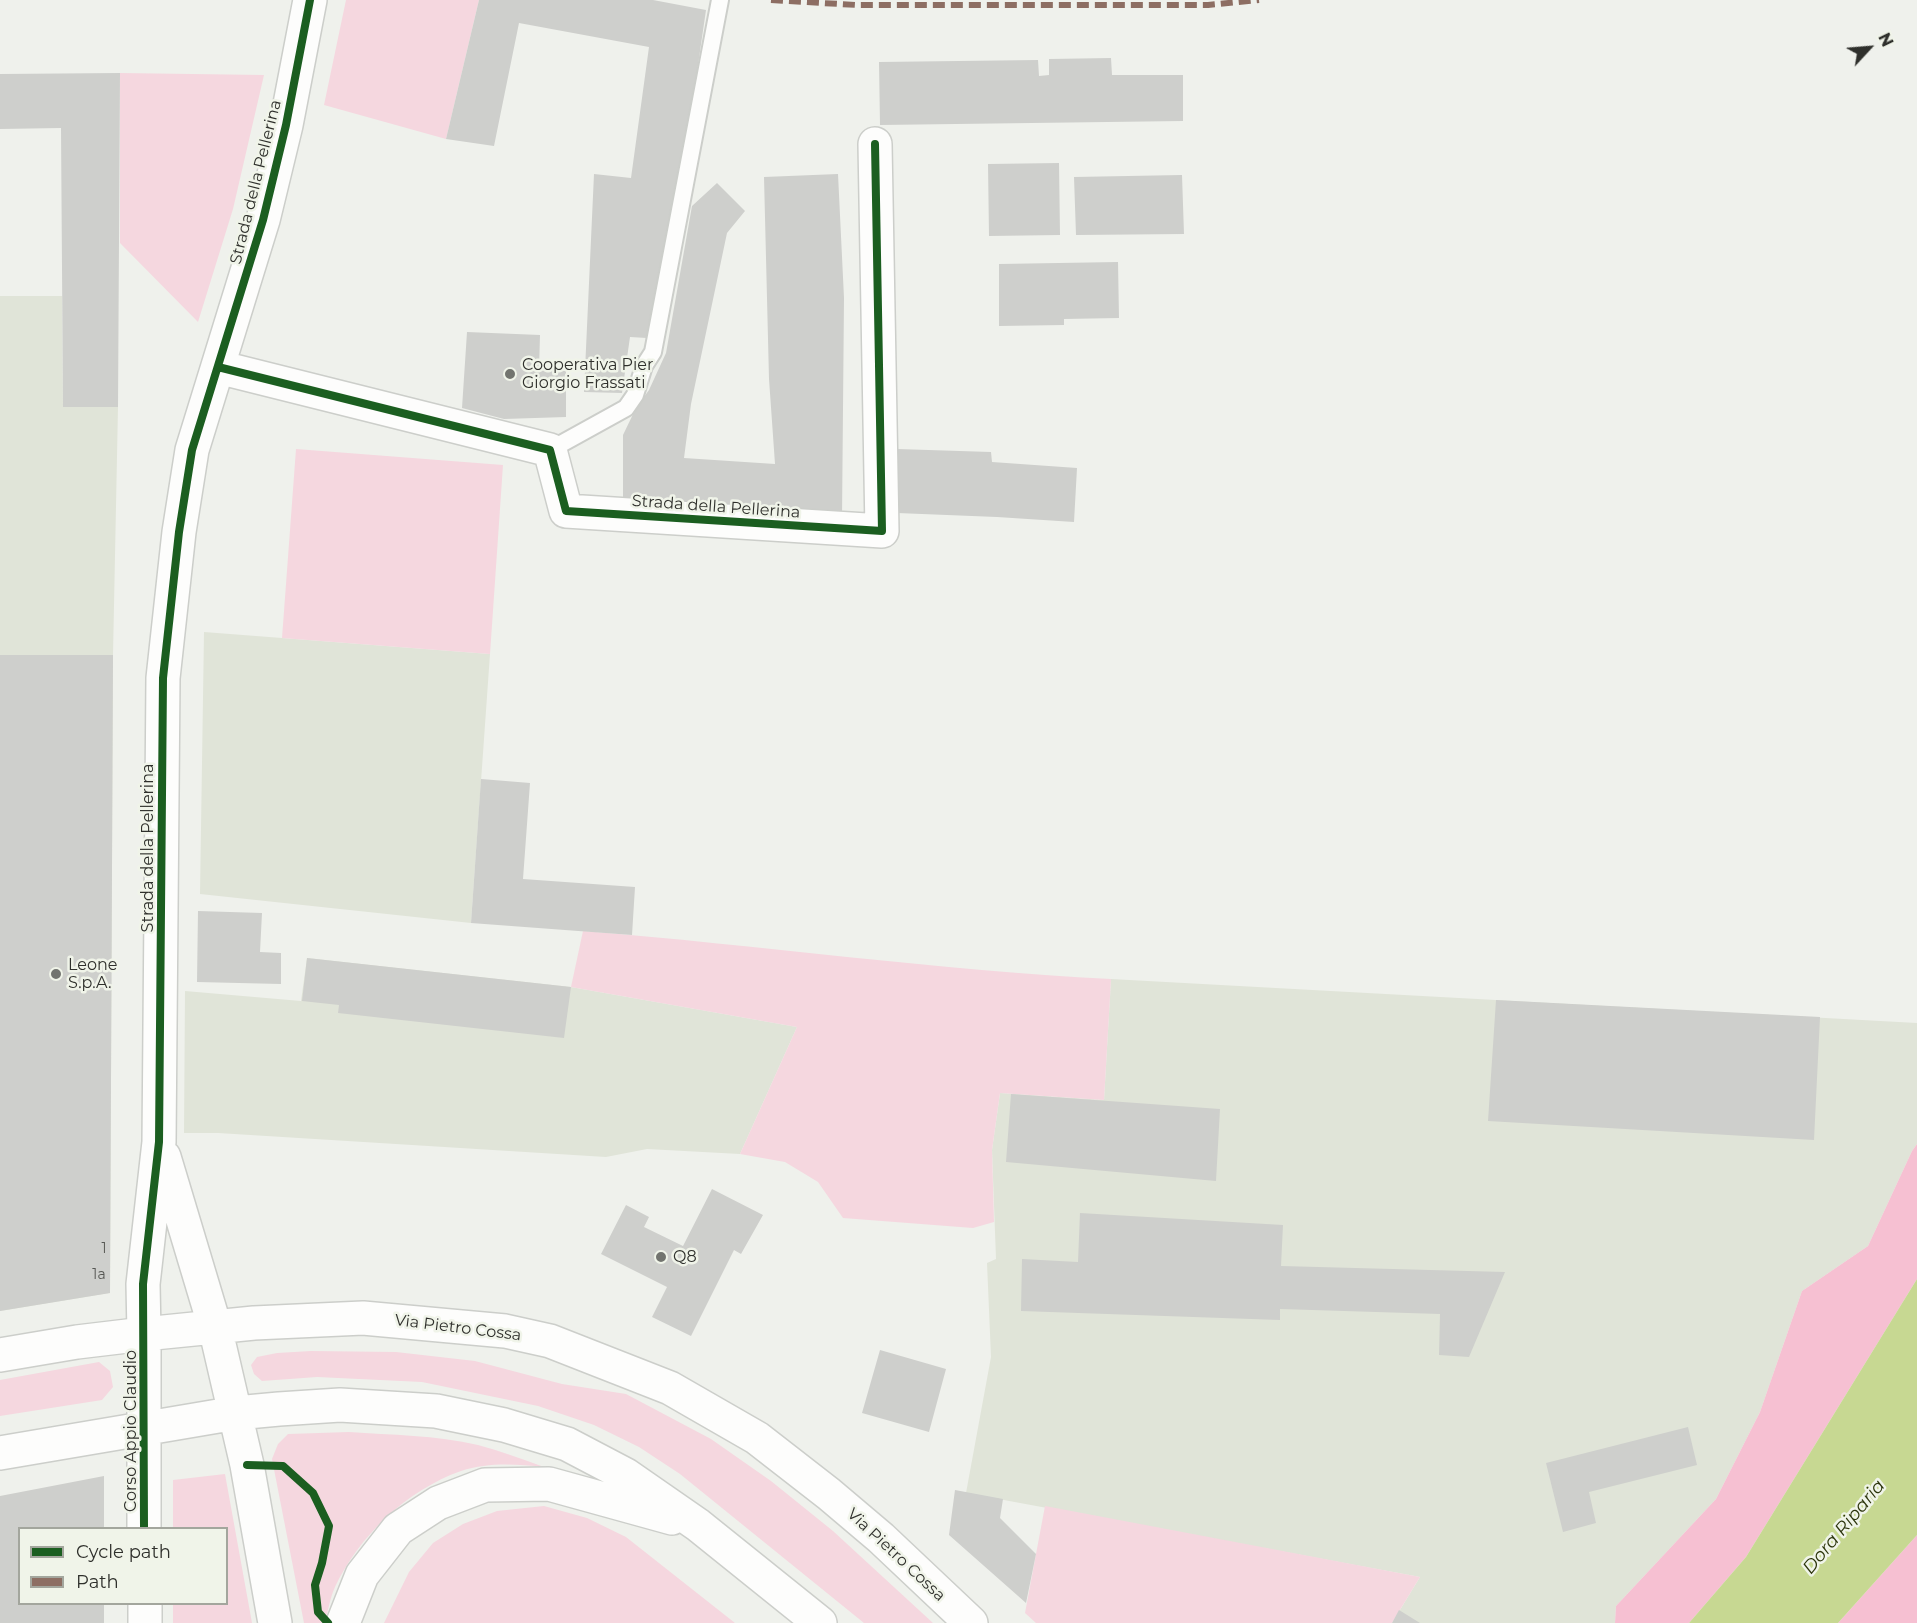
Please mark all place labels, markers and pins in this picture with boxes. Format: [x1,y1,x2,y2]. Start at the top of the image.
place label: Cooperativa Pier Giorgio Frassati [522,355,653,393]
marker: Cooperativa Pier Giorgio Frassati [503,367,517,381]
place label: Leone S.p.A. [68,955,117,993]
marker: Leone S.p.A. [49,967,63,981]
place label: Q8 [673,1247,697,1267]
marker: Q8 [654,1250,668,1264]

